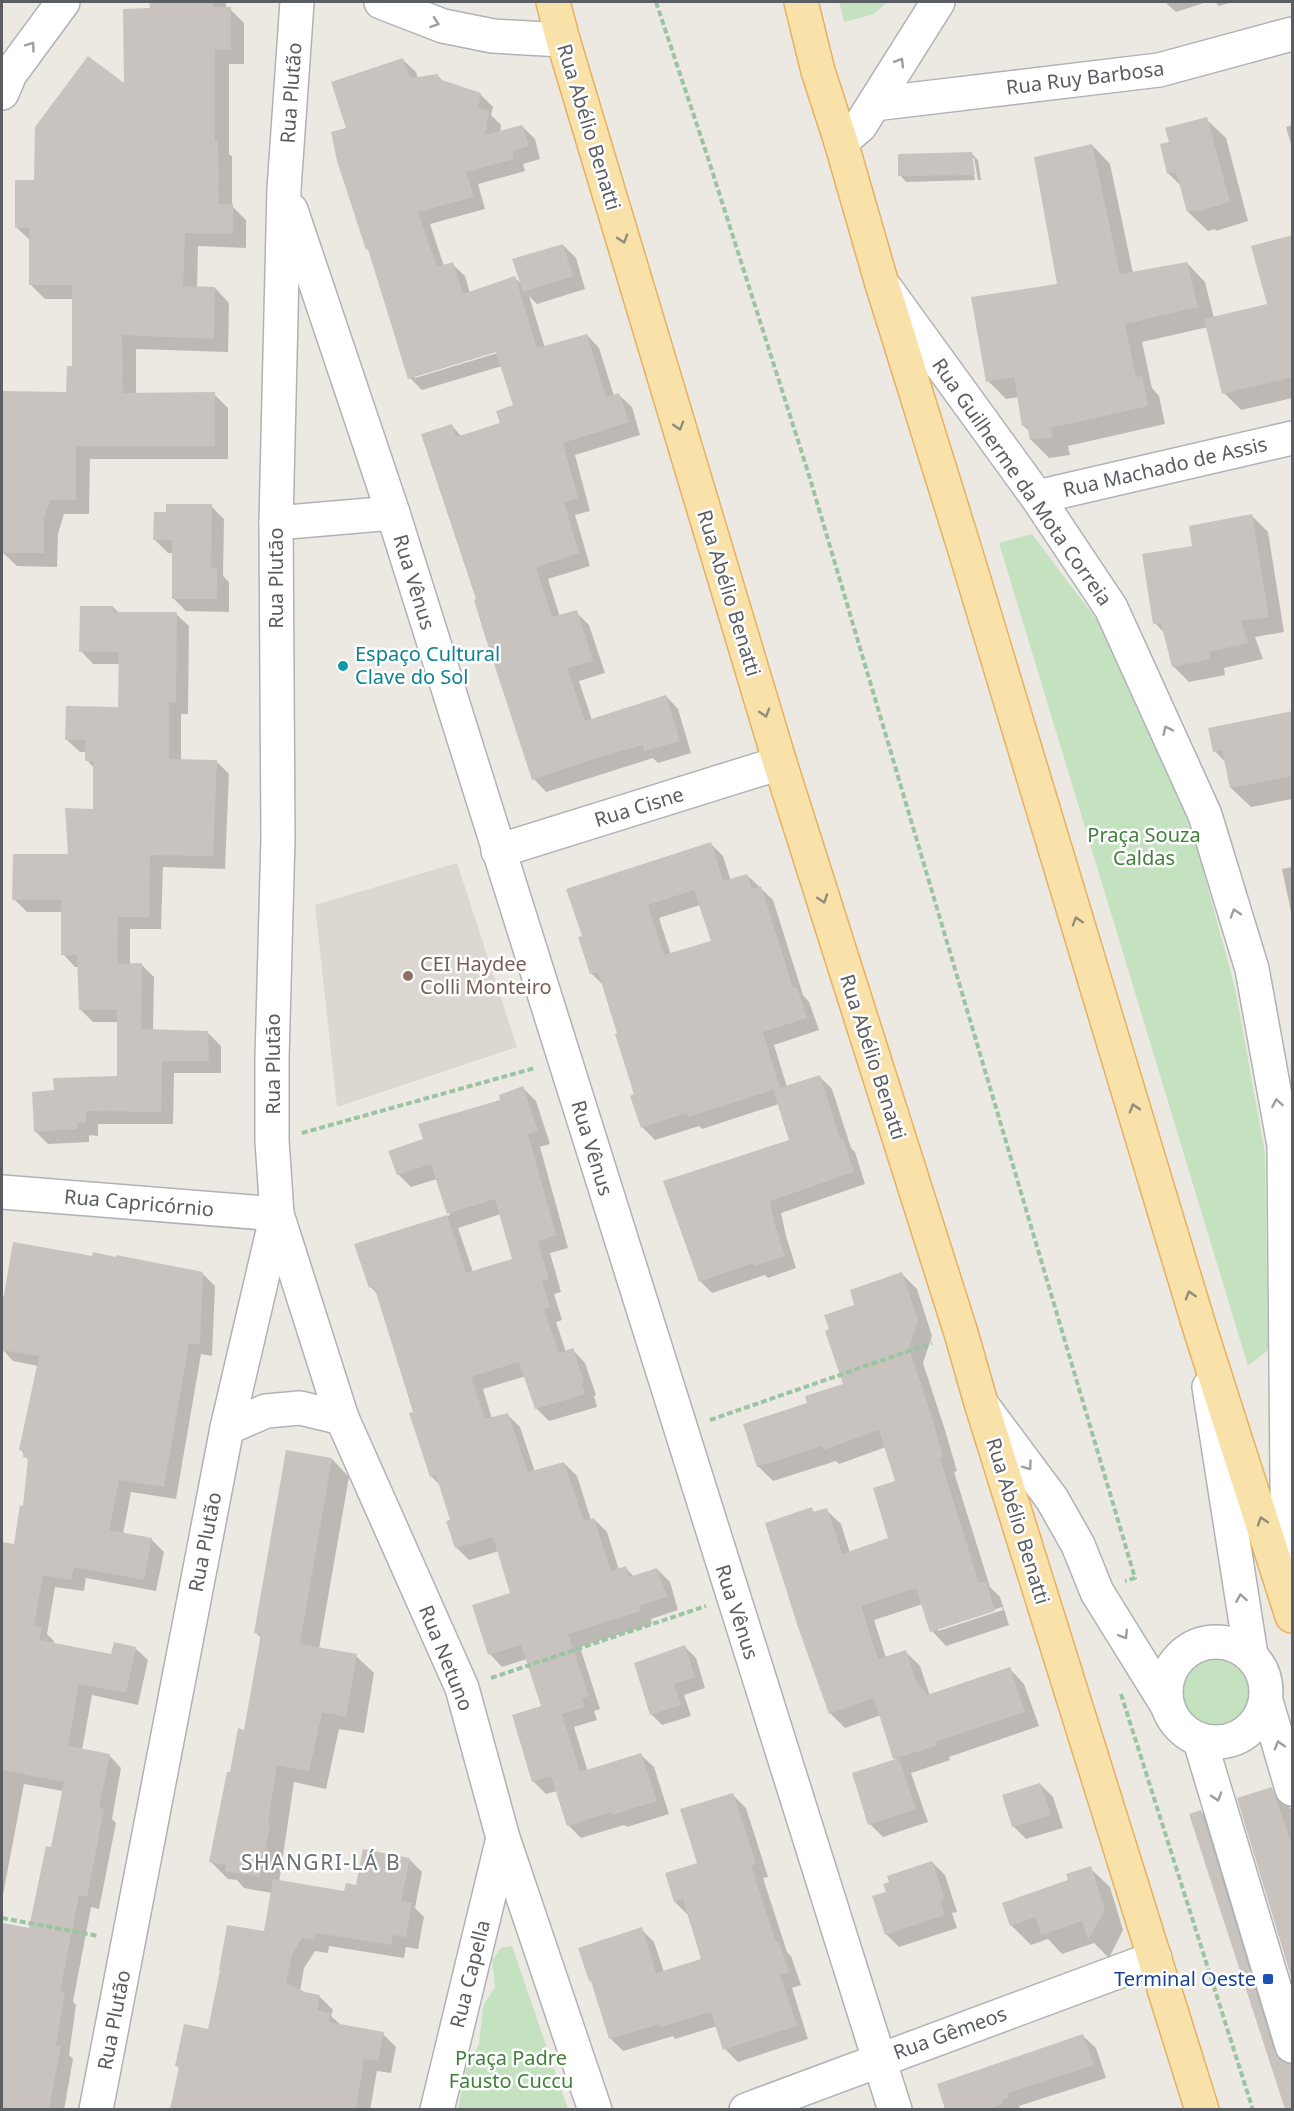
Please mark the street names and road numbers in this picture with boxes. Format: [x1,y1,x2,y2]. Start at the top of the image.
street label: Rua Abélio Benatti [551,40,628,213]
street label: Rua Plutão [273,41,308,144]
street label: Rua Ruy Barbosa [1004,54,1166,101]
street label: Rua Guilherme da Mota Correia [926,352,1119,611]
street label: Rua Machado de Assis [1060,430,1270,503]
street label: Rua Abélio Benatti [691,506,768,679]
street label: Rua Plutão [262,527,289,629]
street label: Rua Vênus [387,531,442,633]
street label: Rua Cisne [591,780,687,833]
street label: Rua Abélio Benatti [834,971,913,1143]
street label: Rua Plutão [259,1013,286,1115]
street label: Rua Vênus [565,1097,620,1199]
street label: Rua Capricórnio [63,1182,215,1223]
street label: Rua Abélio Benatti [980,1434,1057,1607]
street label: Rua Plutão [182,1490,227,1594]
street label: Rua Vênus [709,1561,766,1663]
street label: Rua Netuno [413,1601,480,1715]
street label: Rua Capella [443,1917,496,2031]
street label: Rua Plutão [91,1968,136,2072]
street label: Rua Gêmeos [889,2000,1010,2066]

